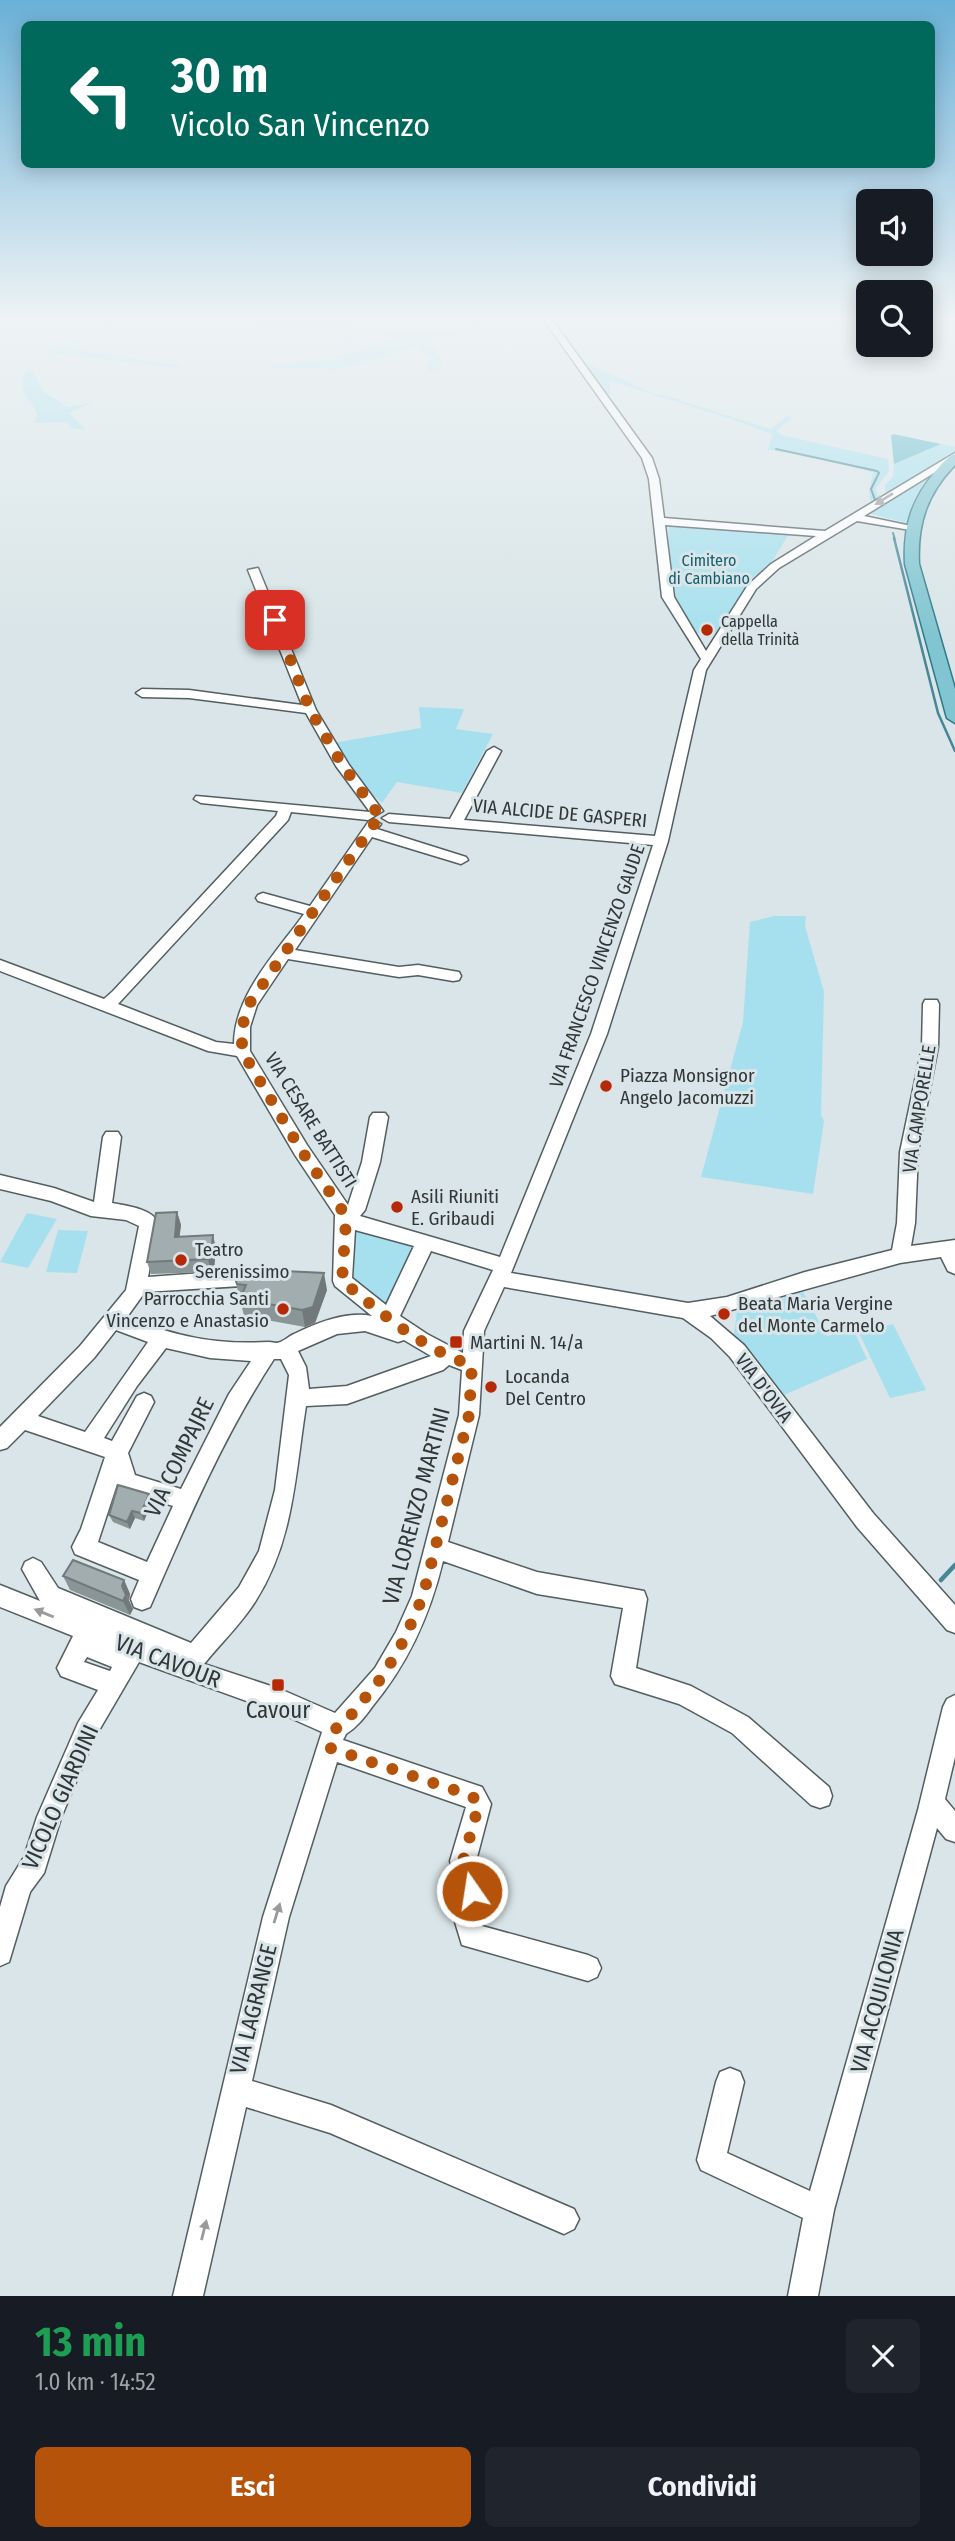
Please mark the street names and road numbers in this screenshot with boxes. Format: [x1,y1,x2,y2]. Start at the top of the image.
street label: VIA ALCIDE DE GASPERI [472,794,648,832]
street label: VIA FRANCESCO VINCENZO GAUDE [544,841,650,1091]
street label: VIA CAMPORELLE [898,1043,940,1175]
street label: VIA CESARE BATTISTI [260,1048,362,1192]
street label: VIA D'OVIA [731,1349,797,1427]
street label: VIA COMPAJRE [138,1393,220,1521]
street label: VIA LORENZO MARTINI [376,1404,456,1608]
street label: VIA CAVOUR [111,1628,225,1694]
street label: VICOLO GIARDINI [16,1720,104,1874]
street label: VIA ACQUILONIA [844,1926,910,2076]
street label: VIA LAGRANGE [223,1941,283,2077]

